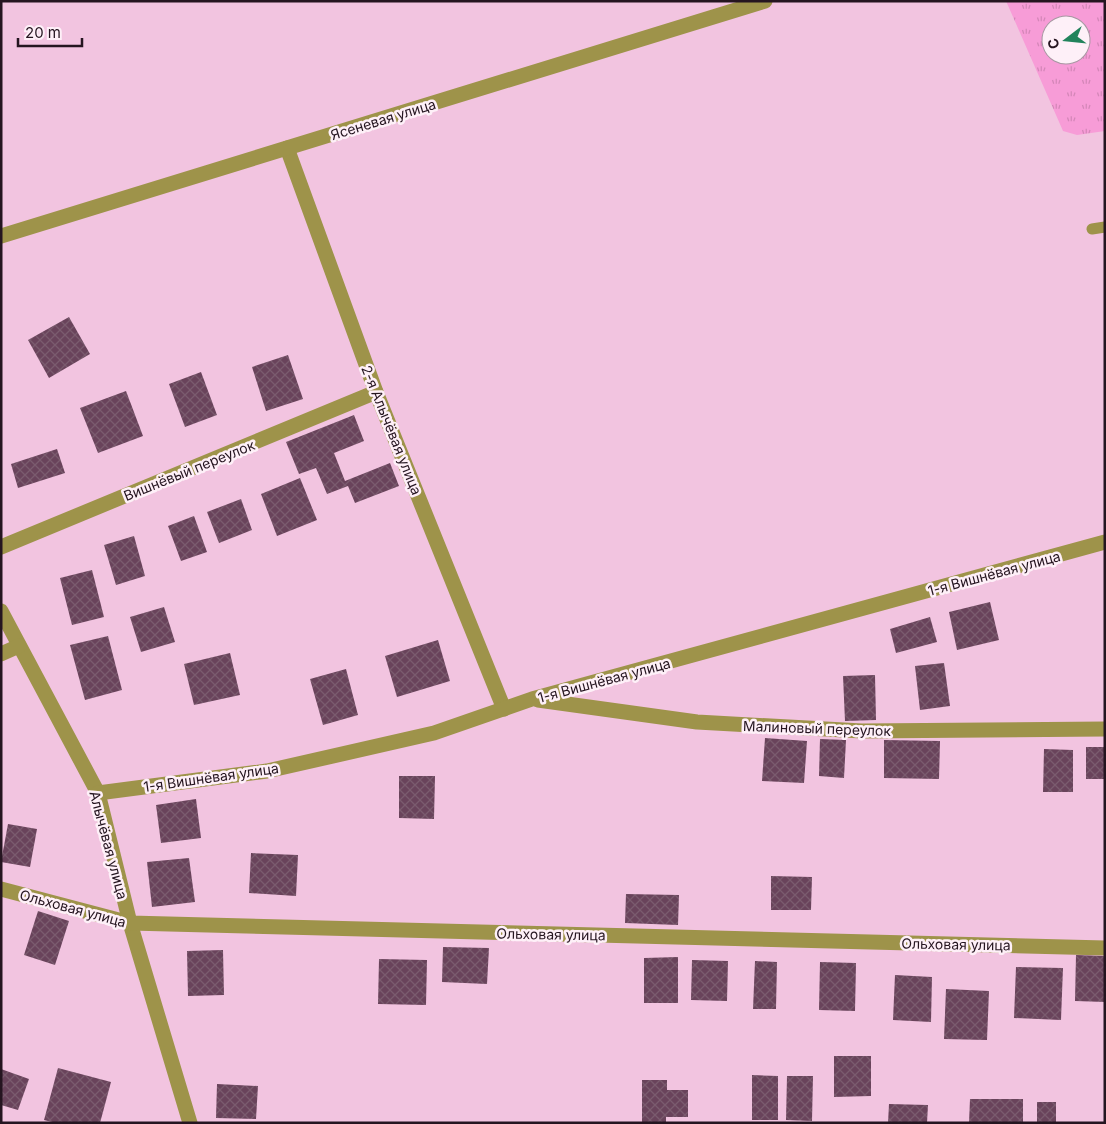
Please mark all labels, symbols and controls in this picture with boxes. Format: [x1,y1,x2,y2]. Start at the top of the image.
scale bar [18,15,81,47]
north arrow [1041,15,1091,65]
text: 20 m [25,23,61,42]
text: С [1043,36,1063,51]
street label: Ясеневая улица [328,95,438,143]
street label: 2-я Алычёвая улица [358,363,426,497]
street label: Вишнёвый переулок [121,436,257,504]
street label: 1-я Вишнёвая улица [926,547,1062,599]
street label: 1-я Вишнёвая улица [536,654,672,706]
street label: Малиновый переулок [743,717,892,739]
street label: 1-я Вишнёвая улица [142,759,280,795]
street label: Алычёвая улица [86,789,132,901]
street label: Ольховая улица [18,886,128,930]
street label: Ольховая улица [496,925,606,943]
street label: Ольховая улица [901,935,1011,953]

